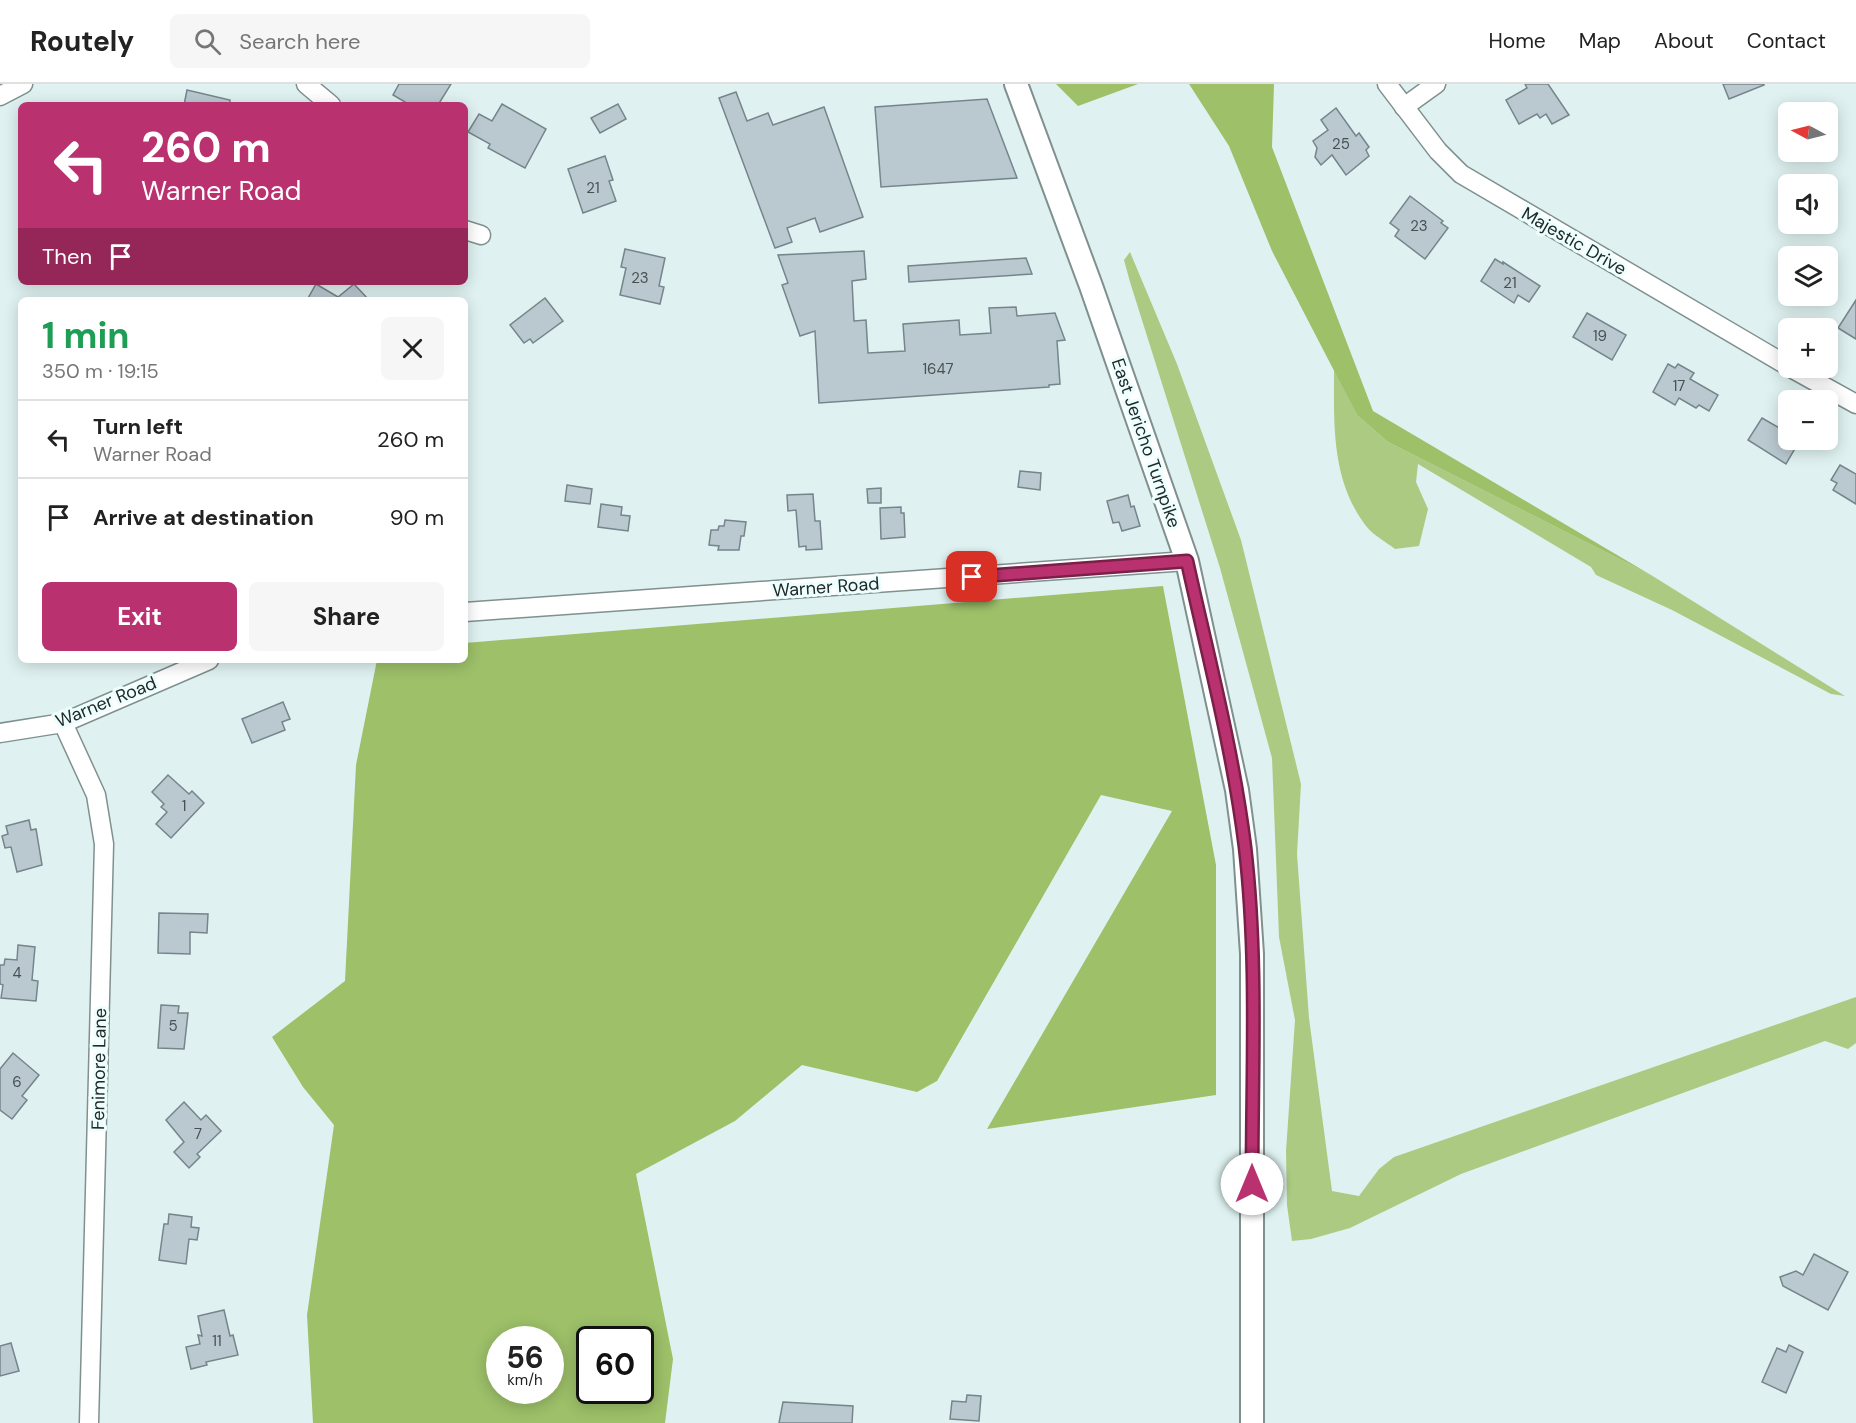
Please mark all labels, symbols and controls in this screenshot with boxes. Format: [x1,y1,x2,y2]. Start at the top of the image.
search box [170,14,590,68]
text: Routely [30,23,134,60]
icon: search [191,25,224,58]
text: Search here [239,27,361,56]
text: Home [1488,27,1546,55]
text: Map [1579,27,1621,55]
text: About [1654,27,1714,55]
text: Contact [1747,27,1826,55]
north arrow [1778,102,1838,162]
map controls [1778,102,1838,450]
text: 260 m [141,120,271,175]
icon: left [42,126,120,204]
house number: 25 [1332,134,1350,154]
text: Warner Road [141,173,301,208]
button: sound [1778,174,1838,234]
house number: 21 [586,178,600,198]
street label: Majestic Drive [1517,201,1631,281]
house number: 23 [1410,216,1428,236]
icon: arrive [104,240,137,273]
text: Then [42,242,92,271]
button: layers [1778,246,1838,306]
house number: 23 [631,268,649,288]
house number: 21 [1503,273,1517,293]
text: 1 min [42,312,130,359]
button: close [381,317,444,380]
button: + [1778,318,1838,378]
house number: 19 [1593,326,1607,346]
street label: East Jericho Turnpike [1106,355,1186,531]
text: 350 m · 19:15 [42,358,159,384]
house number: 1647 [922,359,954,379]
house number: 17 [1673,376,1685,396]
button: − [1778,390,1838,450]
text: Turn left [93,412,183,441]
icon: left [42,423,75,456]
text: 260 m [377,425,444,454]
text: Warner Road [93,441,212,467]
icon: arrive [42,501,75,534]
text: Arrive at destination [93,503,314,532]
text: 90 m [390,503,444,532]
pin [946,551,997,602]
icon: arrive [955,560,988,593]
street label: Warner Road [772,571,880,603]
button: Exit [42,582,237,651]
button: Share [249,582,444,651]
street label: Warner Road [52,671,160,733]
house number: 1 [182,796,186,816]
house number: 4 [12,963,22,983]
street label: Fenimore Lane [86,1008,112,1130]
house number: 5 [168,1016,178,1036]
house number: 6 [12,1072,22,1092]
house number: 7 [194,1124,202,1144]
position arrow [1220,1152,1284,1216]
speed limit sign: 60 [576,1326,654,1404]
house number: 11 [212,1331,222,1351]
text: 56 [506,1338,544,1377]
text: km/h [507,1370,543,1390]

